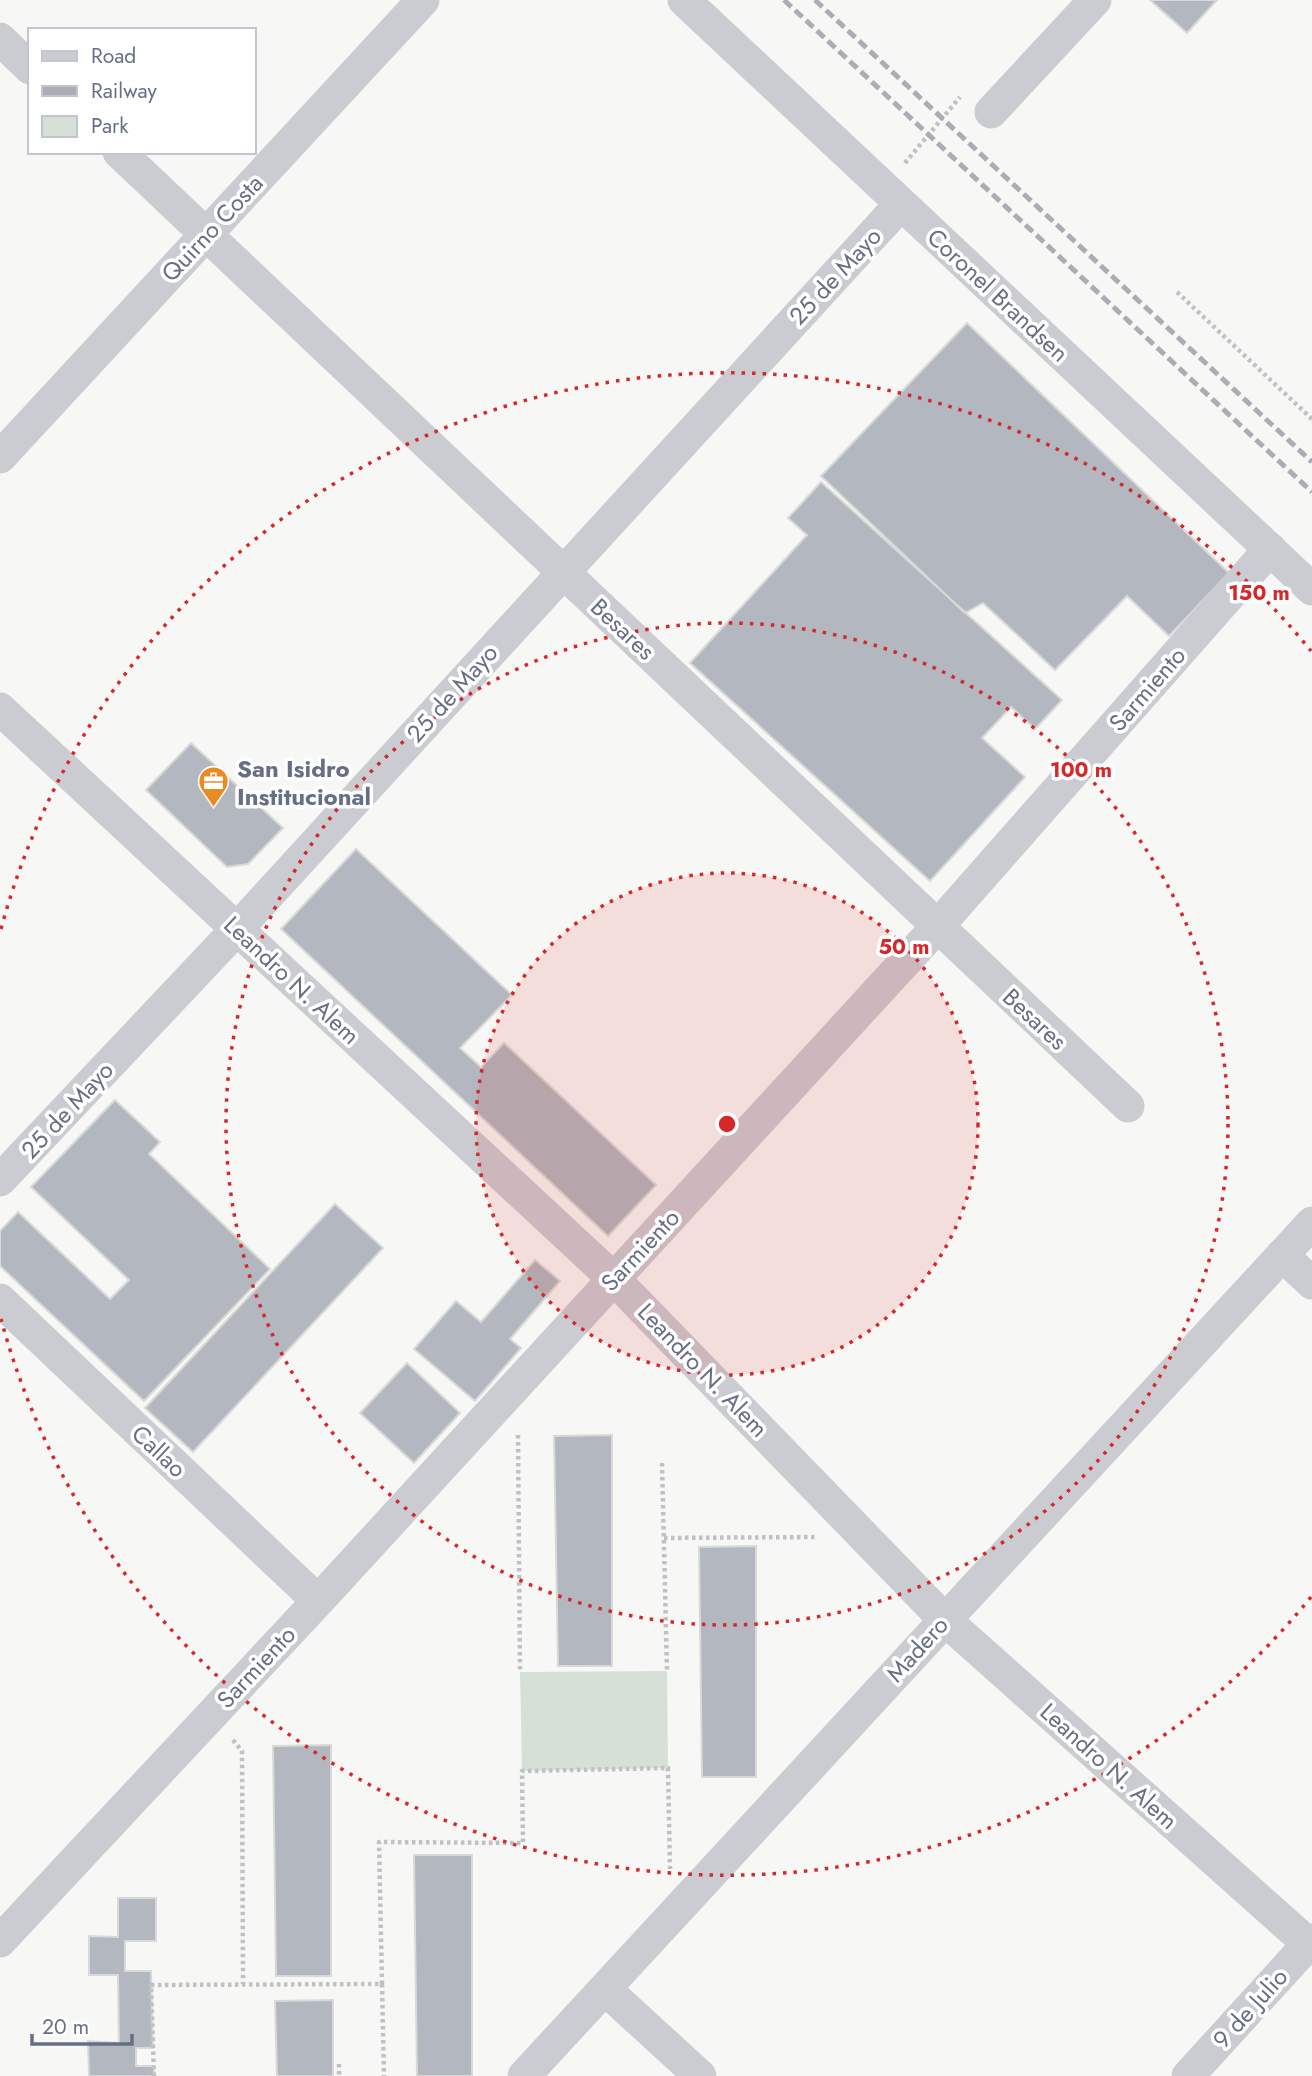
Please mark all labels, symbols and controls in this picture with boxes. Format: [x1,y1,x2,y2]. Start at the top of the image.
legend [28,28,256,154]
text: Road [91,41,136,71]
text: Railway [91,76,157,106]
text: Park [91,111,129,141]
street label: Quirno Costa [153,167,271,289]
street label: 25 de Mayo [781,220,889,332]
street label: Coronel Brandsen [919,220,1077,370]
text: 150 m [1228,578,1290,608]
street label: Besares [583,590,663,668]
street label: 25 de Mayo [398,636,506,750]
street label: Sarmiento [1100,639,1194,739]
place label: San Isidro Institucional [237,751,371,814]
text: 100 m [1050,755,1112,785]
office icon: San Isidro Institucional [197,765,231,809]
street label: Leandro N. Alem [216,908,368,1052]
text: 50 m [879,932,929,962]
street label: Besares [995,980,1075,1058]
street label: 25 de Mayo [13,1054,121,1166]
centre of rings [715,1112,739,1136]
street label: Sarmiento [593,1201,687,1299]
street label: Leandro N. Alem [630,1295,776,1445]
street label: Callao [124,1416,194,1486]
street label: Madero [878,1608,956,1690]
street label: Sarmiento [209,1618,303,1716]
street label: Leandro N. Alem [1032,1695,1186,1837]
street label: 9 de Julio [1204,1960,1296,2056]
scale bar [32,2002,131,2046]
text: 20 m [42,2012,89,2042]

